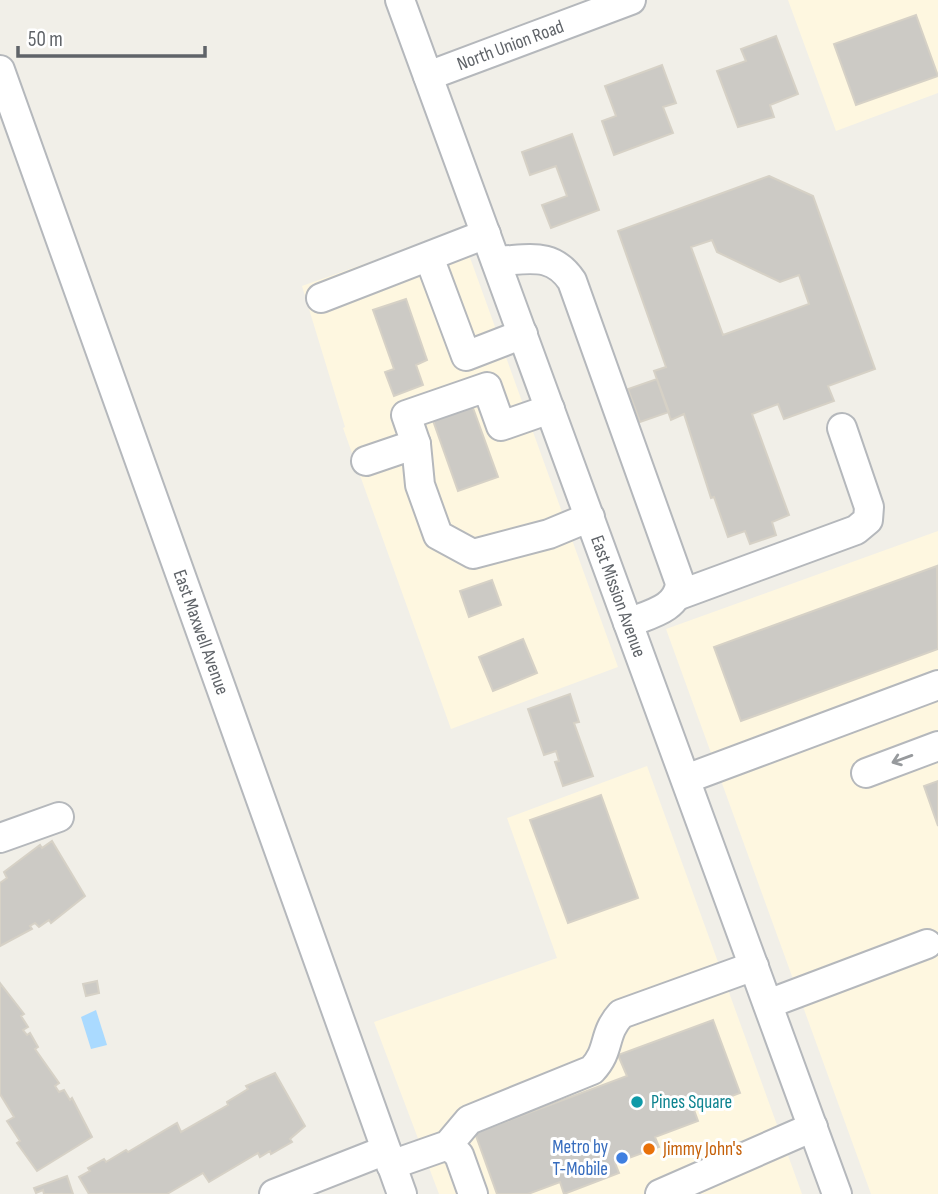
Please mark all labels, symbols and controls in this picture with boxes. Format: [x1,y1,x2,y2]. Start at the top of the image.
scale bar [18,14,205,58]
street label: North Union Road [454,15,567,76]
text: 50 m [28,27,63,52]
street label: East Mission Avenue [585,532,651,660]
street label: East Maxwell Avenue [168,567,234,698]
one-way arrow [892,754,913,767]
place label: Pines Square [651,1091,732,1114]
marker: Pines Square [629,1094,645,1110]
place label: Metro by T-Mobile [552,1136,609,1181]
place label: Jimmy John's [662,1138,742,1161]
marker: Jimmy John's [641,1141,657,1157]
marker: Metro by T-Mobile [614,1150,630,1166]

